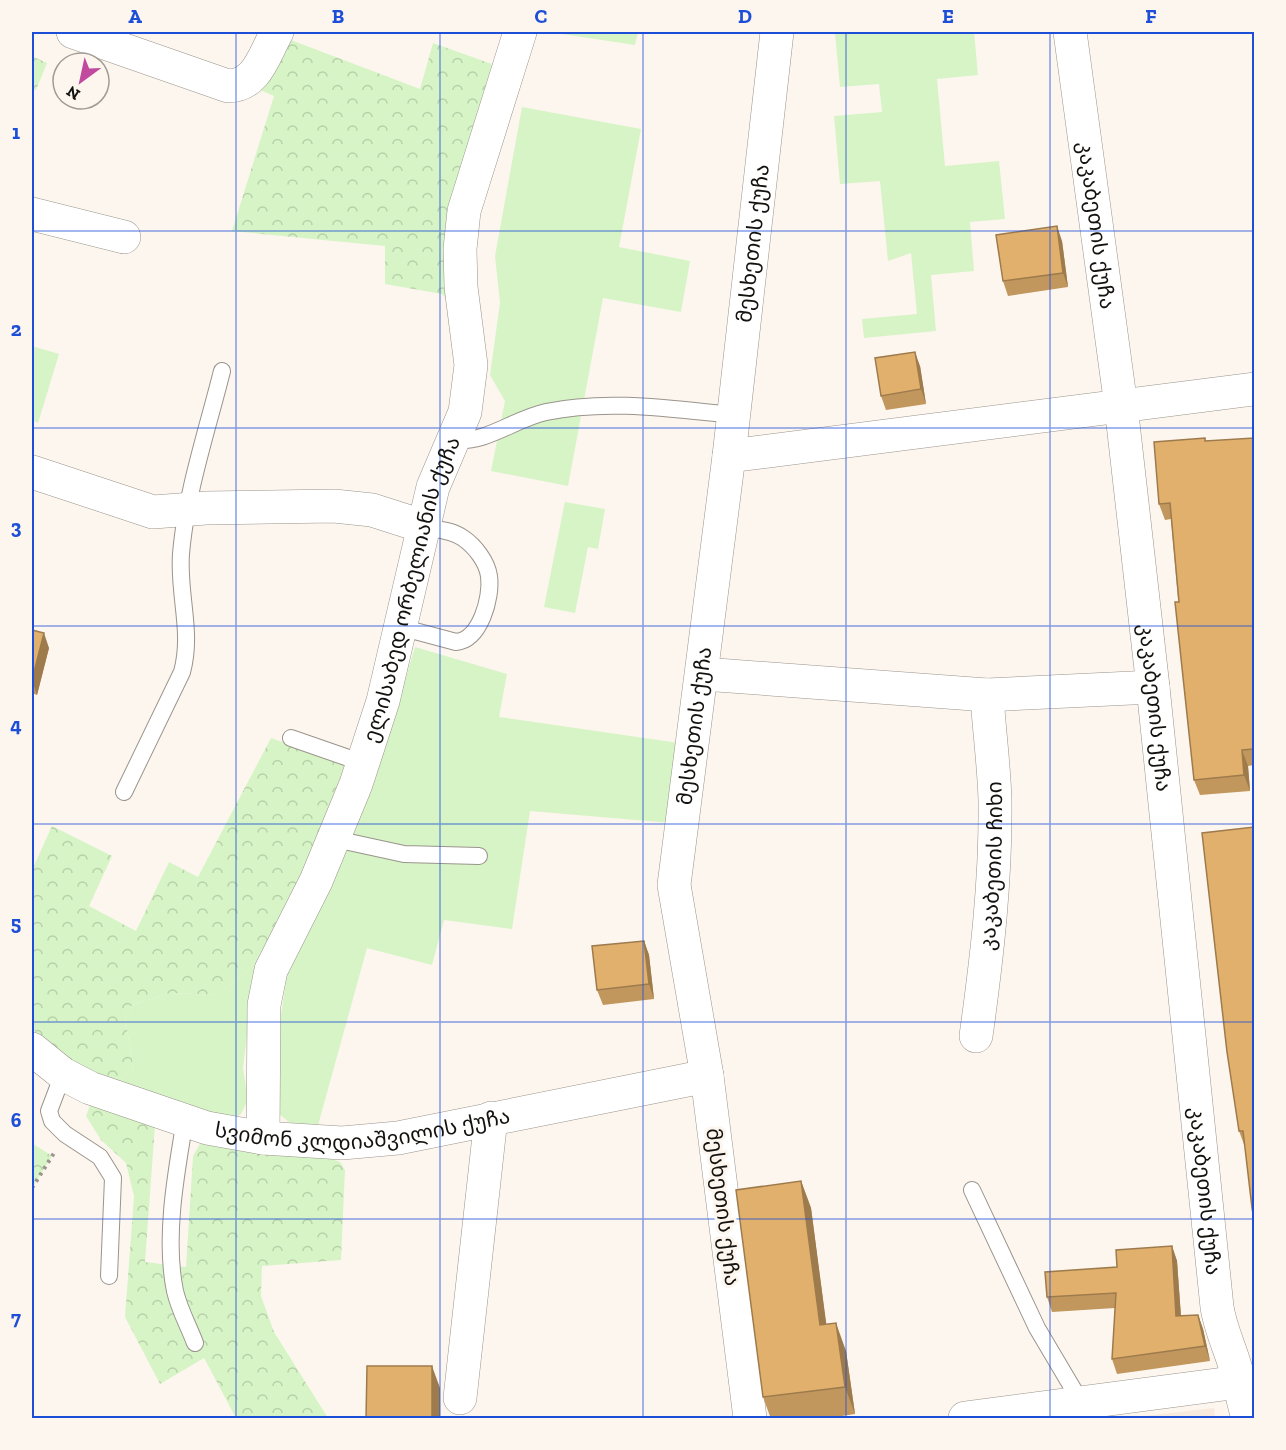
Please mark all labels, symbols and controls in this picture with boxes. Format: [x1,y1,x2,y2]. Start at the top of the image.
text: A [128,4,142,28]
text: B [332,4,344,28]
text: C [535,4,548,28]
text: D [738,4,752,28]
text: E [942,4,954,28]
text: F [1145,4,1157,28]
north arrow [51,51,111,111]
text: N [63,82,83,104]
text: 1 [12,120,20,144]
street label: კაკაბეთის ქუჩა [1073,140,1121,311]
street label: მესხეთის ქუჩა [731,163,774,324]
text: 2 [11,317,22,341]
street label: ელისაბედ ორბელიანის ქუჩა [357,433,465,745]
text: 3 [11,515,22,539]
street label: კაკაბეთის ქუჩა [1134,622,1177,793]
street label: მესხეთის ქუჩა [671,645,716,806]
text: 4 [10,713,22,737]
street label: კაკაბეთის ჩიხი [974,781,1007,951]
text: 5 [11,911,21,935]
street label: სვიმონ კლდიაშვილის ქუჩა [213,1103,512,1157]
street label: კაკაბეთის ქუჩა [1184,1106,1227,1276]
text: 6 [11,1108,22,1132]
street label: მესხეთის ქუჩა [701,1126,746,1287]
text: 7 [11,1306,21,1330]

